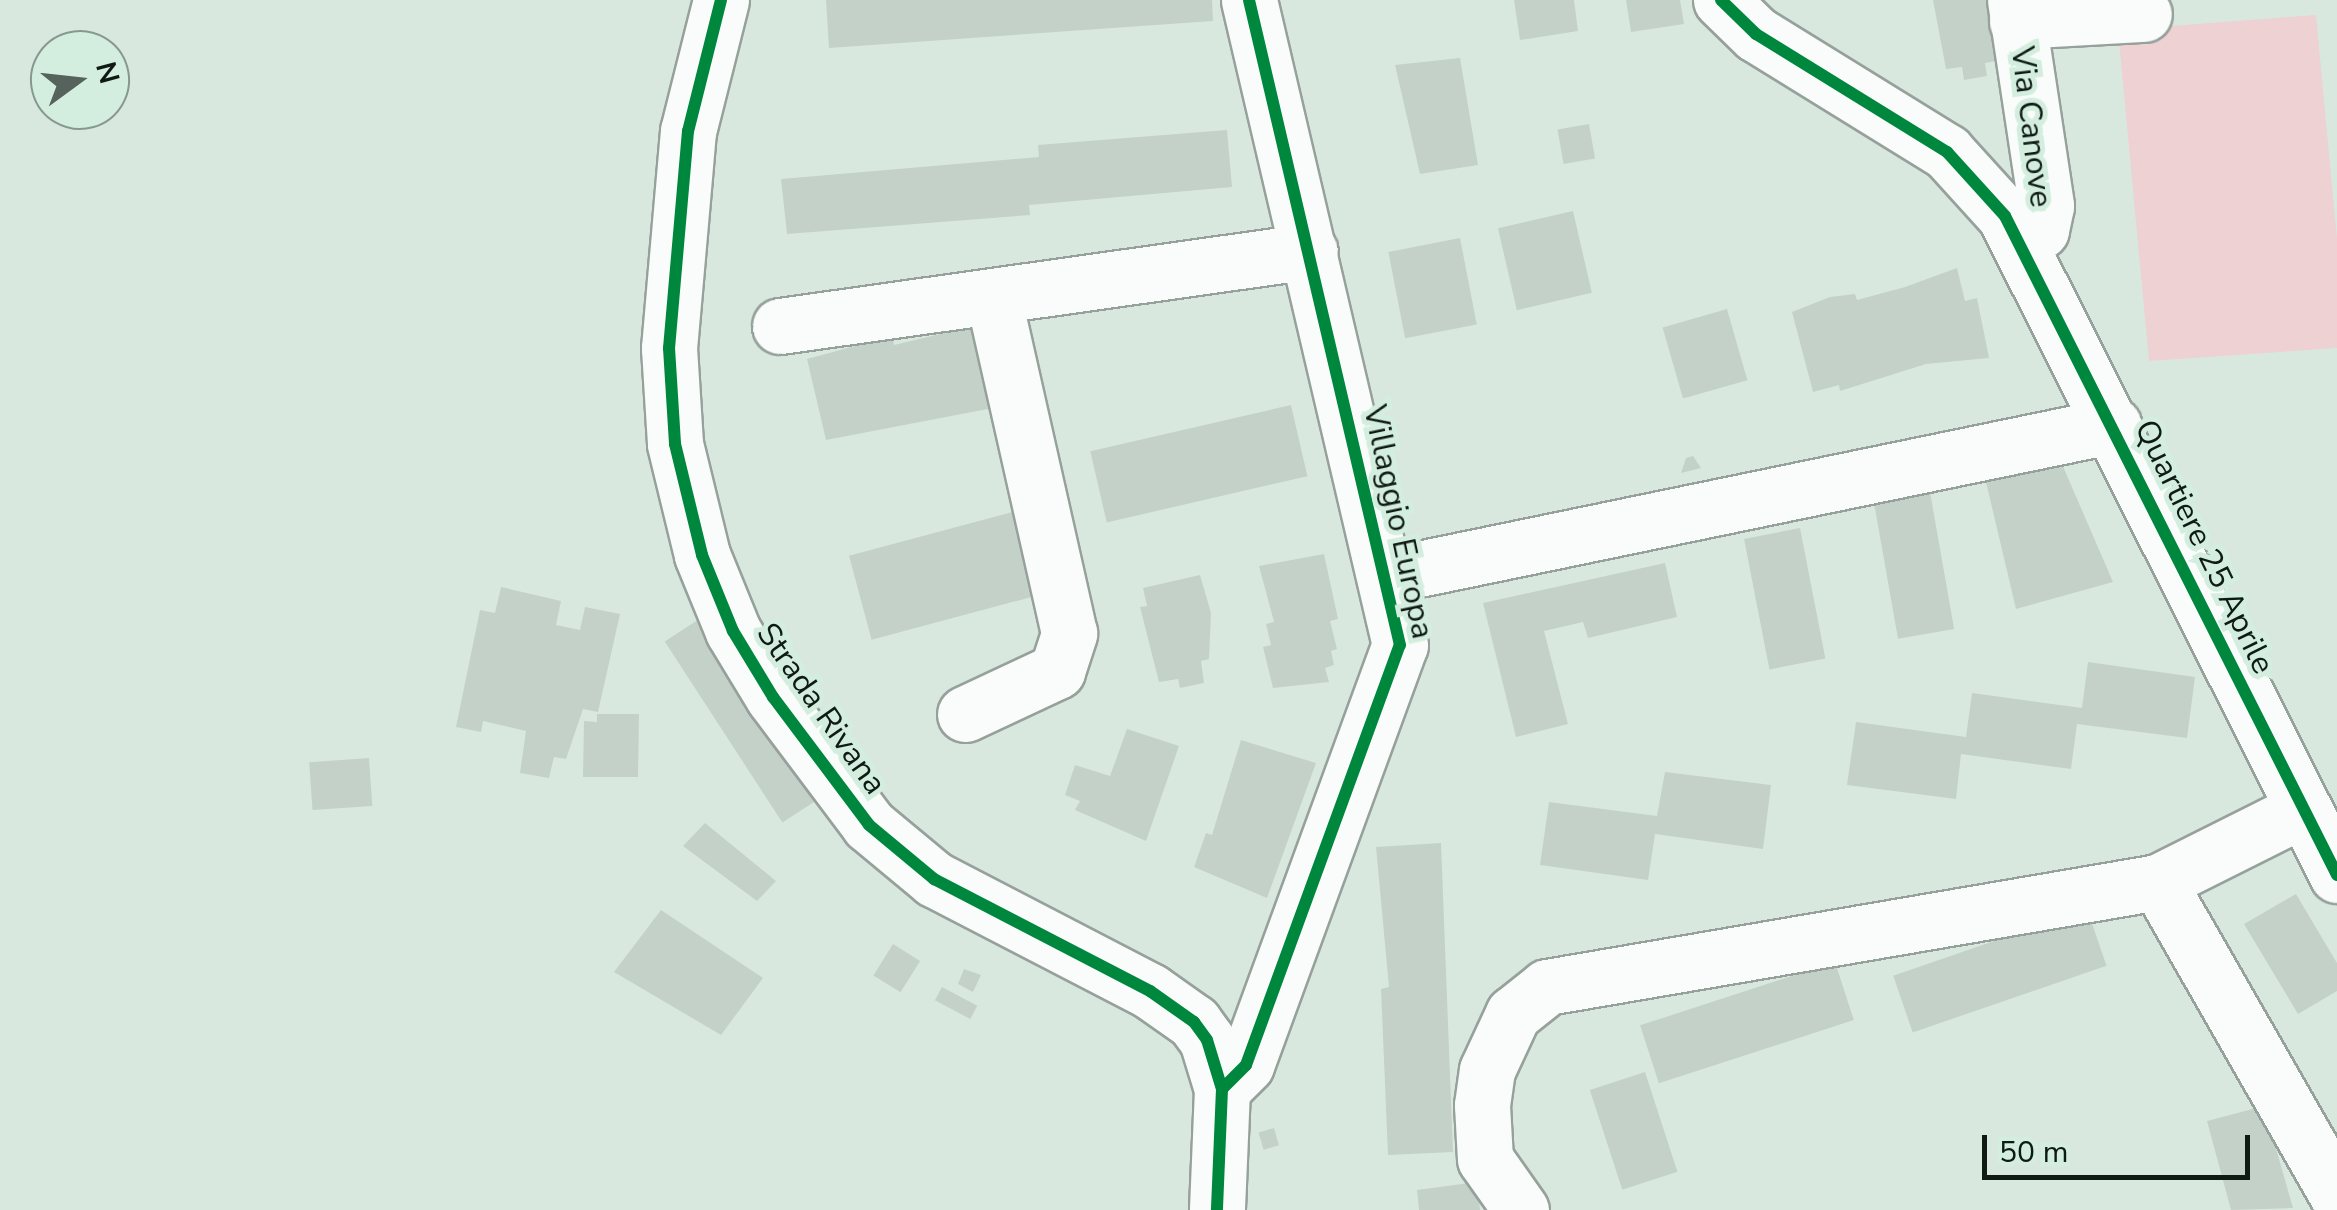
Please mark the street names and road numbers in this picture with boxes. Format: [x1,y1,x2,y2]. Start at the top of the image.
street label: Via Canove [2002,44,2060,210]
street label: Villaggio Europa [1355,402,1441,642]
street label: Quartiere 25 Aprile [2126,414,2282,680]
street label: Strada Rivana [748,616,894,802]

